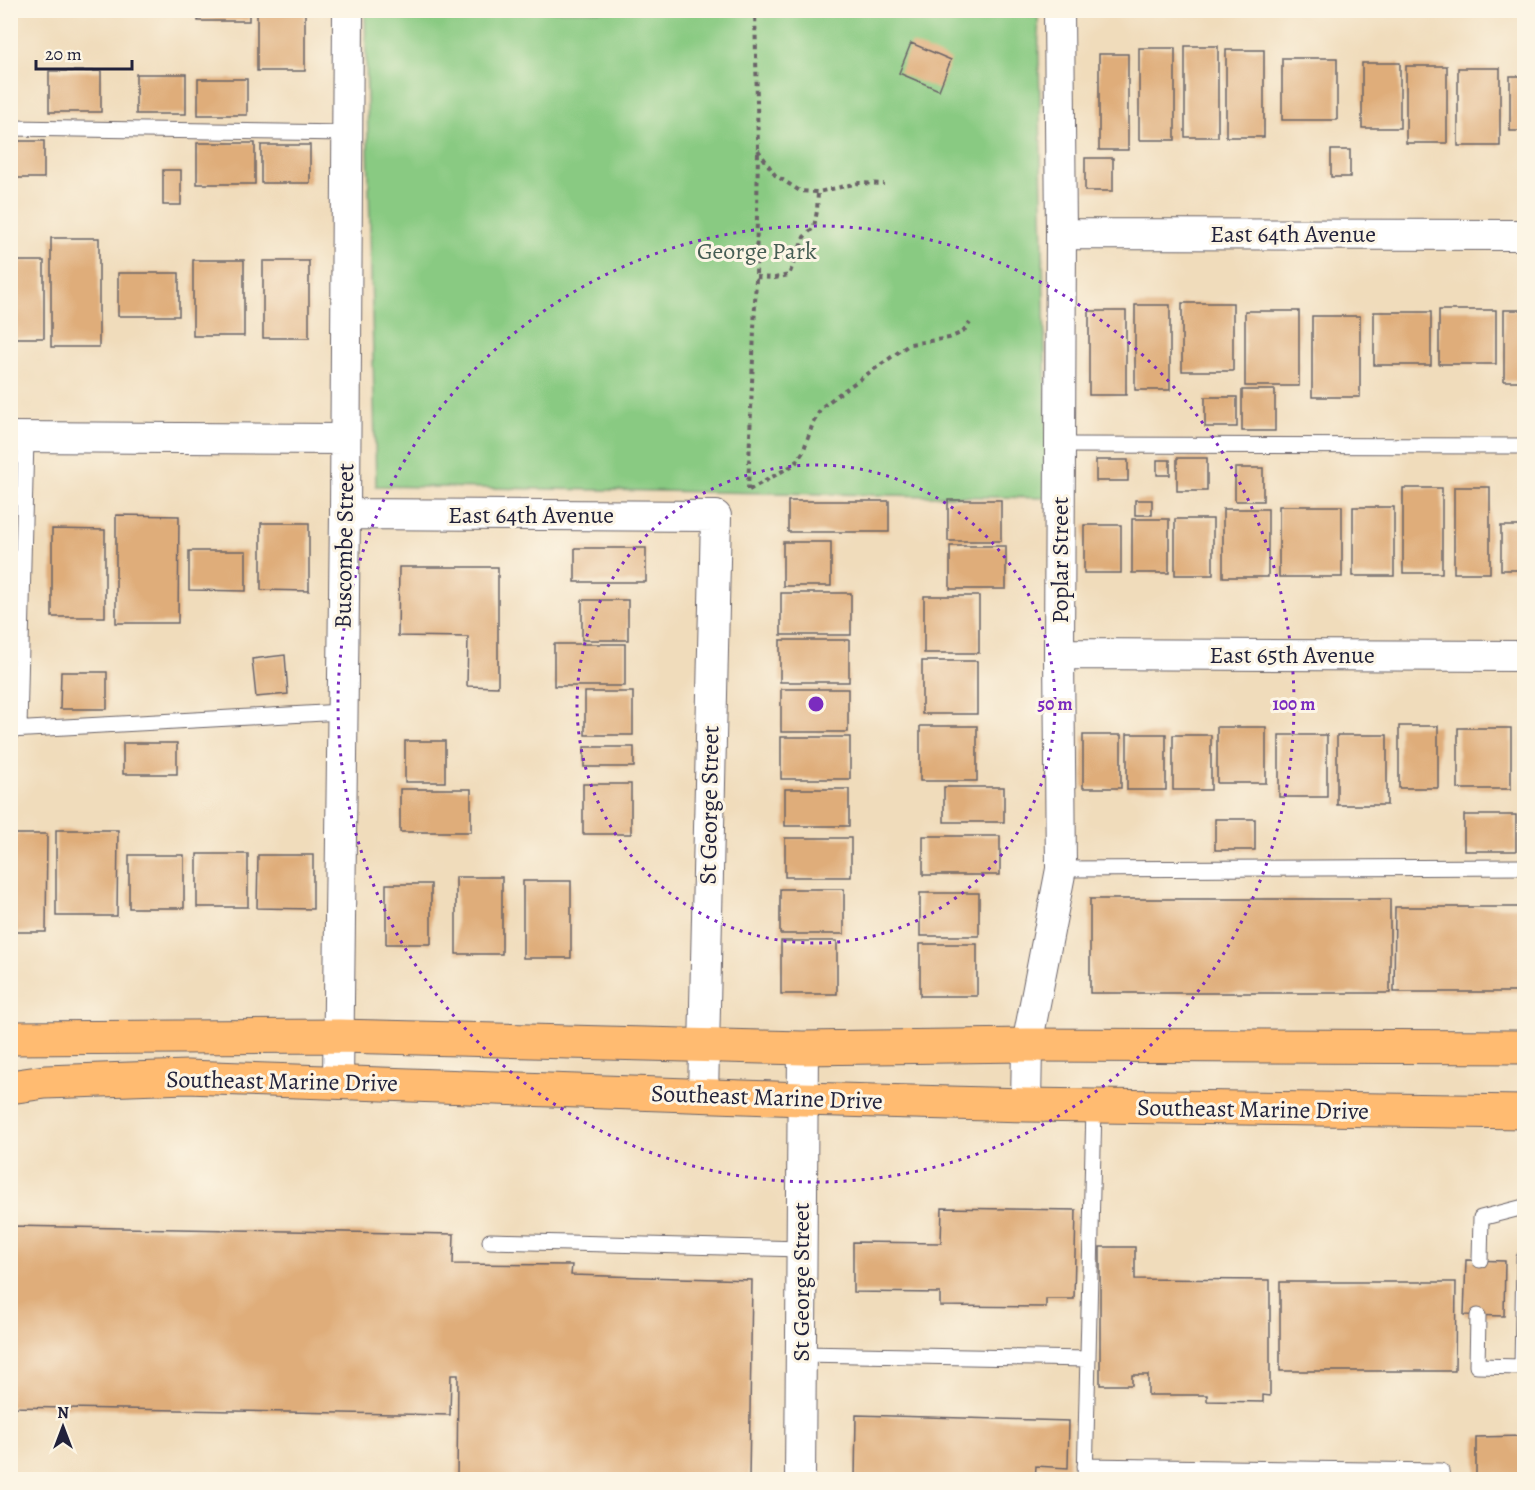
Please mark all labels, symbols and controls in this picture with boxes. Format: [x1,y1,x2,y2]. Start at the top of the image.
scale bar [36,33,132,71]
text: 20 m [45,42,82,66]
street label: East 64th Avenue [1210,218,1376,250]
park label: George Park [697,235,817,267]
street label: Buscombe Street [327,463,361,629]
street label: Poplar Street [1044,497,1076,623]
street label: East 64th Avenue [448,499,614,531]
street label: East 65th Avenue [1209,639,1375,671]
text: 50 m [1038,692,1072,716]
text: 100 m [1273,692,1315,716]
centre of rings [806,694,826,714]
street label: St George Street [692,725,726,885]
street label: Southeast Marine Drive [166,1063,398,1099]
street label: Southeast Marine Drive [651,1077,883,1117]
street label: Southeast Marine Drive [1137,1091,1369,1127]
street label: St George Street [785,1202,817,1362]
north arrow [33,1397,93,1457]
text: N [57,1402,69,1424]

